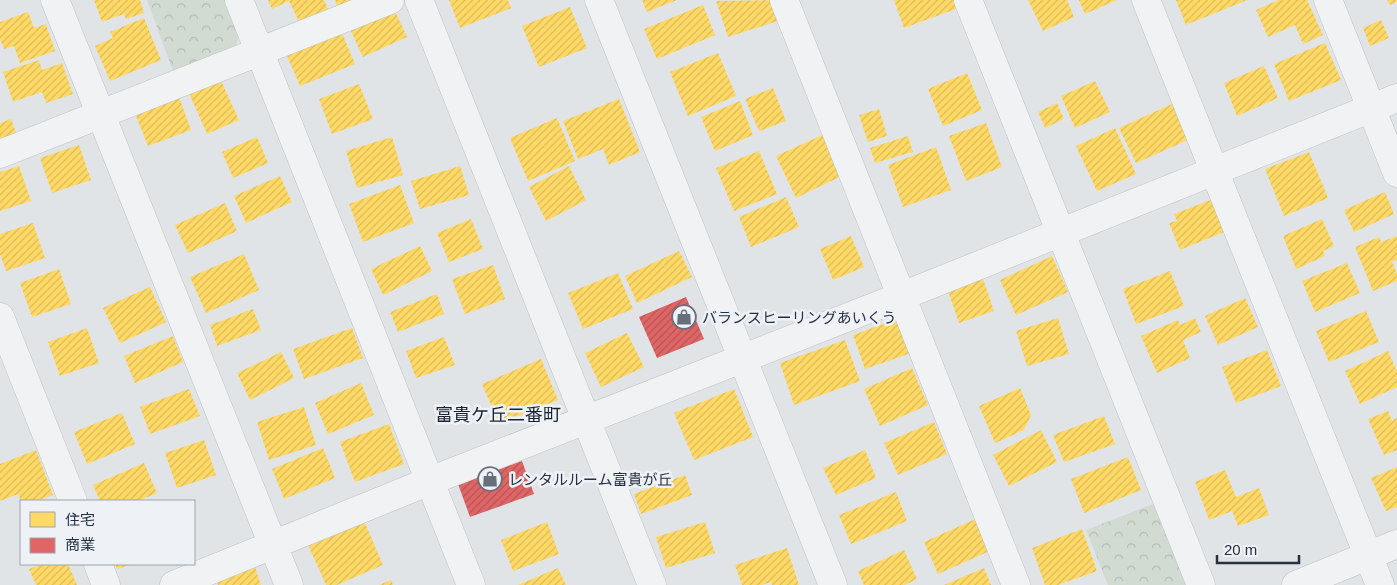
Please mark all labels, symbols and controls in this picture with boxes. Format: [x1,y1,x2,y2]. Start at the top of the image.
shop icon: バランスヒーリングあいくう [671,304,697,330]
place label: バランスヒーリングあいくう [702,309,896,326]
district label: 富貴ケ丘二番町 [435,405,561,425]
shop icon: レンタルルーム富貴が丘 [477,466,503,492]
place label: レンタルルーム富貴が丘 [508,471,673,488]
legend [20,500,195,565]
text: 住宅 [65,511,95,528]
scale bar [1217,532,1300,564]
text: 商業 [65,536,95,553]
text: 20 m [1224,541,1257,558]

